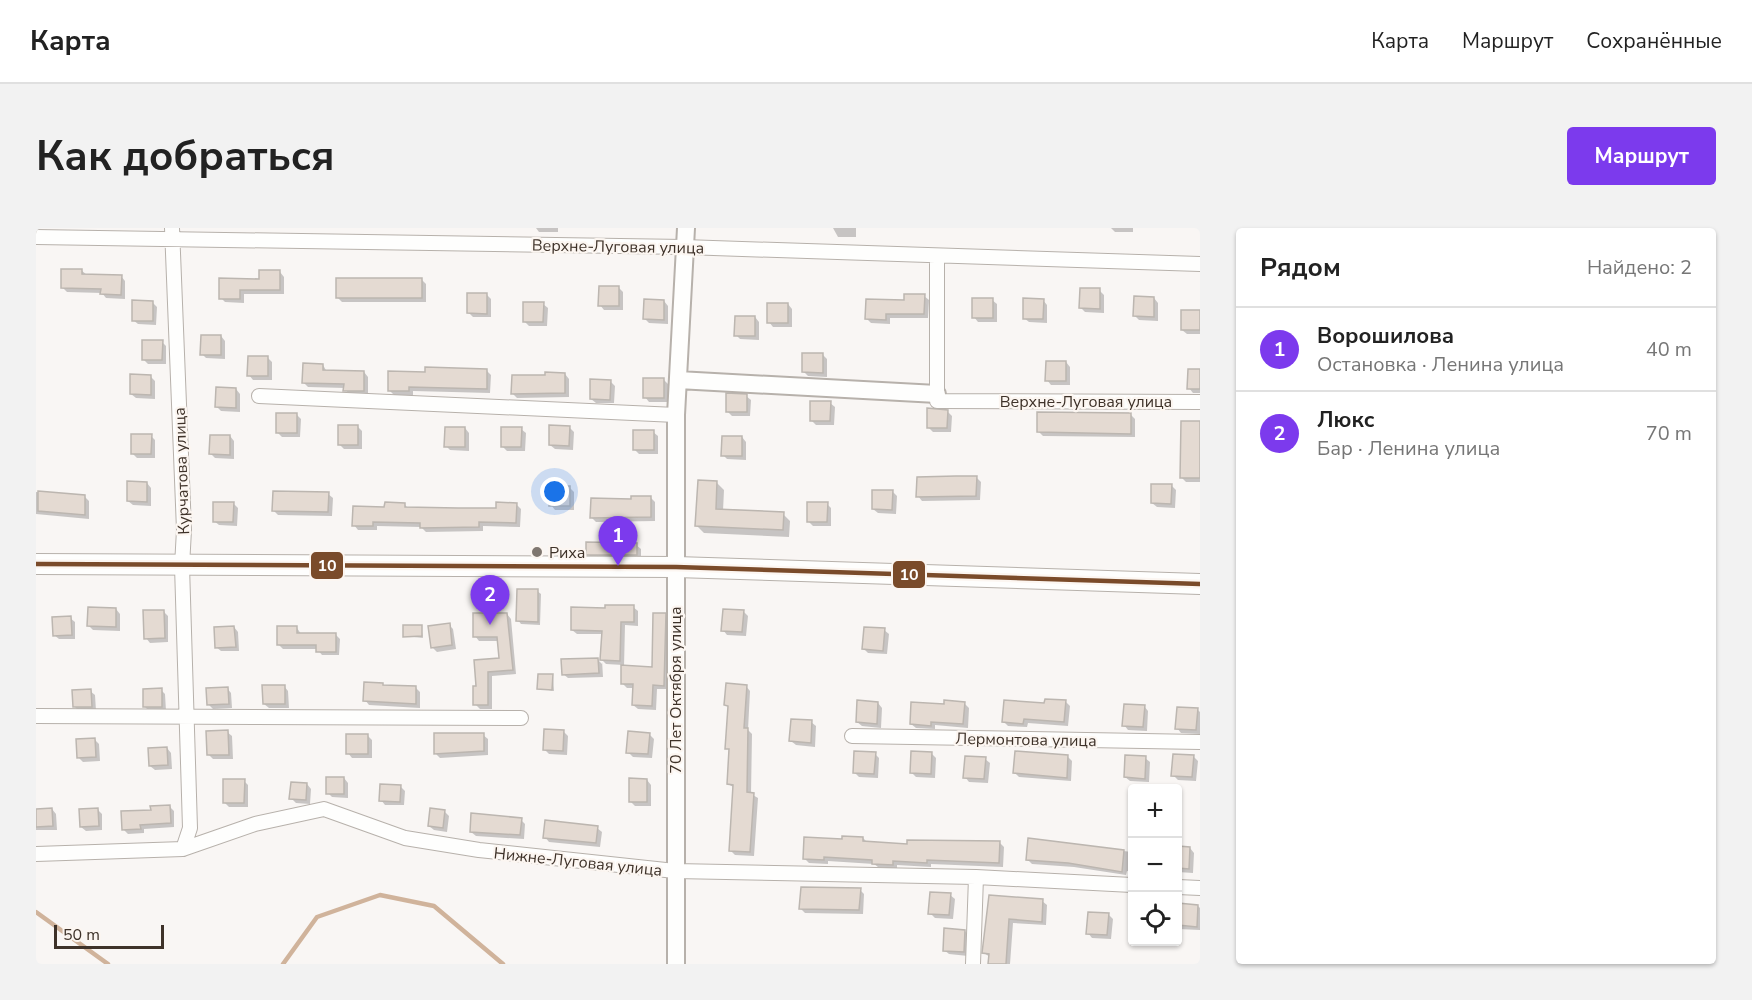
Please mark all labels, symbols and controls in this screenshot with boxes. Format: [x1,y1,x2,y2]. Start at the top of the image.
text: Карта [30,22,111,60]
text: Карта [1371,27,1429,55]
text: Маршрут [1462,27,1553,55]
text: Сохранённые [1586,27,1722,55]
button: Маршрут [1567,127,1716,185]
text: Как добраться [36,128,335,185]
street label: Верхне-Луговая улица [532,234,704,260]
text: Рядом [1260,250,1341,285]
text: Найдено: 2 [1587,254,1692,281]
text: Ворошилова [1317,321,1454,351]
text: 1 [1274,336,1286,363]
text: 40 m [1646,336,1692,363]
text: Остановка · Ленина улица [1317,351,1564,378]
street label: Верхне-Луговая улица [1000,391,1172,413]
text: Люкс [1317,405,1375,435]
street label: Курчатова улица [169,407,195,535]
text: 2 [1274,420,1286,447]
text: 70 m [1646,420,1692,447]
text: Бар · Ленина улица [1317,435,1500,462]
your location [540,477,569,506]
pin: 1 [598,516,638,566]
place label: Риха [549,542,585,564]
marker: Риха [530,545,544,559]
line badge: 10 [310,551,344,580]
text: 10 [317,555,337,577]
line badge: 10 [892,560,926,589]
text: 10 [899,564,919,586]
pin: 2 [470,576,510,625]
street label: 70 Лет Октября улица [665,606,687,774]
street label: Лермонтова улица [955,728,1097,752]
map controls [1128,784,1182,946]
button: + [1128,784,1182,838]
button: − [1128,838,1182,892]
street label: Нижне-Луговая улица [493,842,663,882]
button: locate [1128,892,1182,946]
scale bar [54,922,164,950]
text: 50 m [63,924,100,946]

